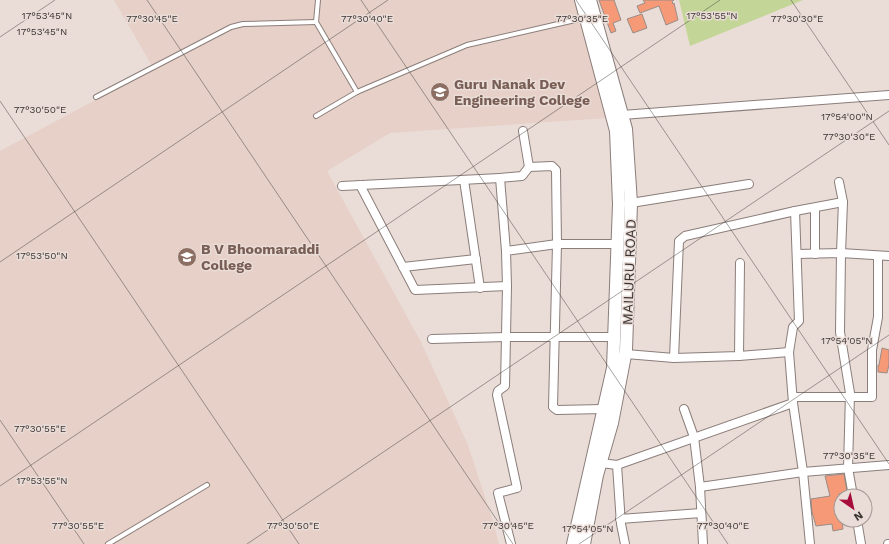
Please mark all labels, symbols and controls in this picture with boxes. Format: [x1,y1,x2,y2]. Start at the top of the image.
text: 17°53'45"N [22,10,72,21]
text: 17°53'55"N [686,10,738,21]
text: 77°30'45"E [126,13,178,24]
text: 77°30'40"E [341,13,393,24]
text: 77°30'35"E [556,13,608,24]
text: 77°30'30"E [771,13,823,24]
text: 17°53'45"N [17,26,67,37]
place label: Guru Nanak Dev Engineering College [454,76,590,108]
school or university icon: Guru Nanak Dev Engineering College [429,81,451,103]
text: 77°30'50"E [14,104,66,115]
text: 17°54'00"N [821,111,873,122]
text: 77°30'30"E [823,131,875,142]
street label: MAILURU ROAD [619,219,639,325]
place label: B V Bhoomaraddi College [201,241,319,273]
school or university icon: B V Bhoomaraddi College [176,246,198,268]
text: 17°53'50"N [16,250,68,261]
text: 17°54'05"N [821,335,873,346]
text: 77°30'55"E [14,423,66,434]
text: 77°30'35"E [823,450,875,461]
text: 17°53'55"N [16,475,68,486]
north arrow [833,488,873,528]
text: N [851,508,865,524]
text: 77°30'55"E [52,520,104,531]
text: 77°30'50"E [267,520,319,531]
text: 77°30'45"E [482,520,534,531]
text: 77°30'40"E [697,520,749,531]
text: 17°54'05"N [562,523,614,534]

